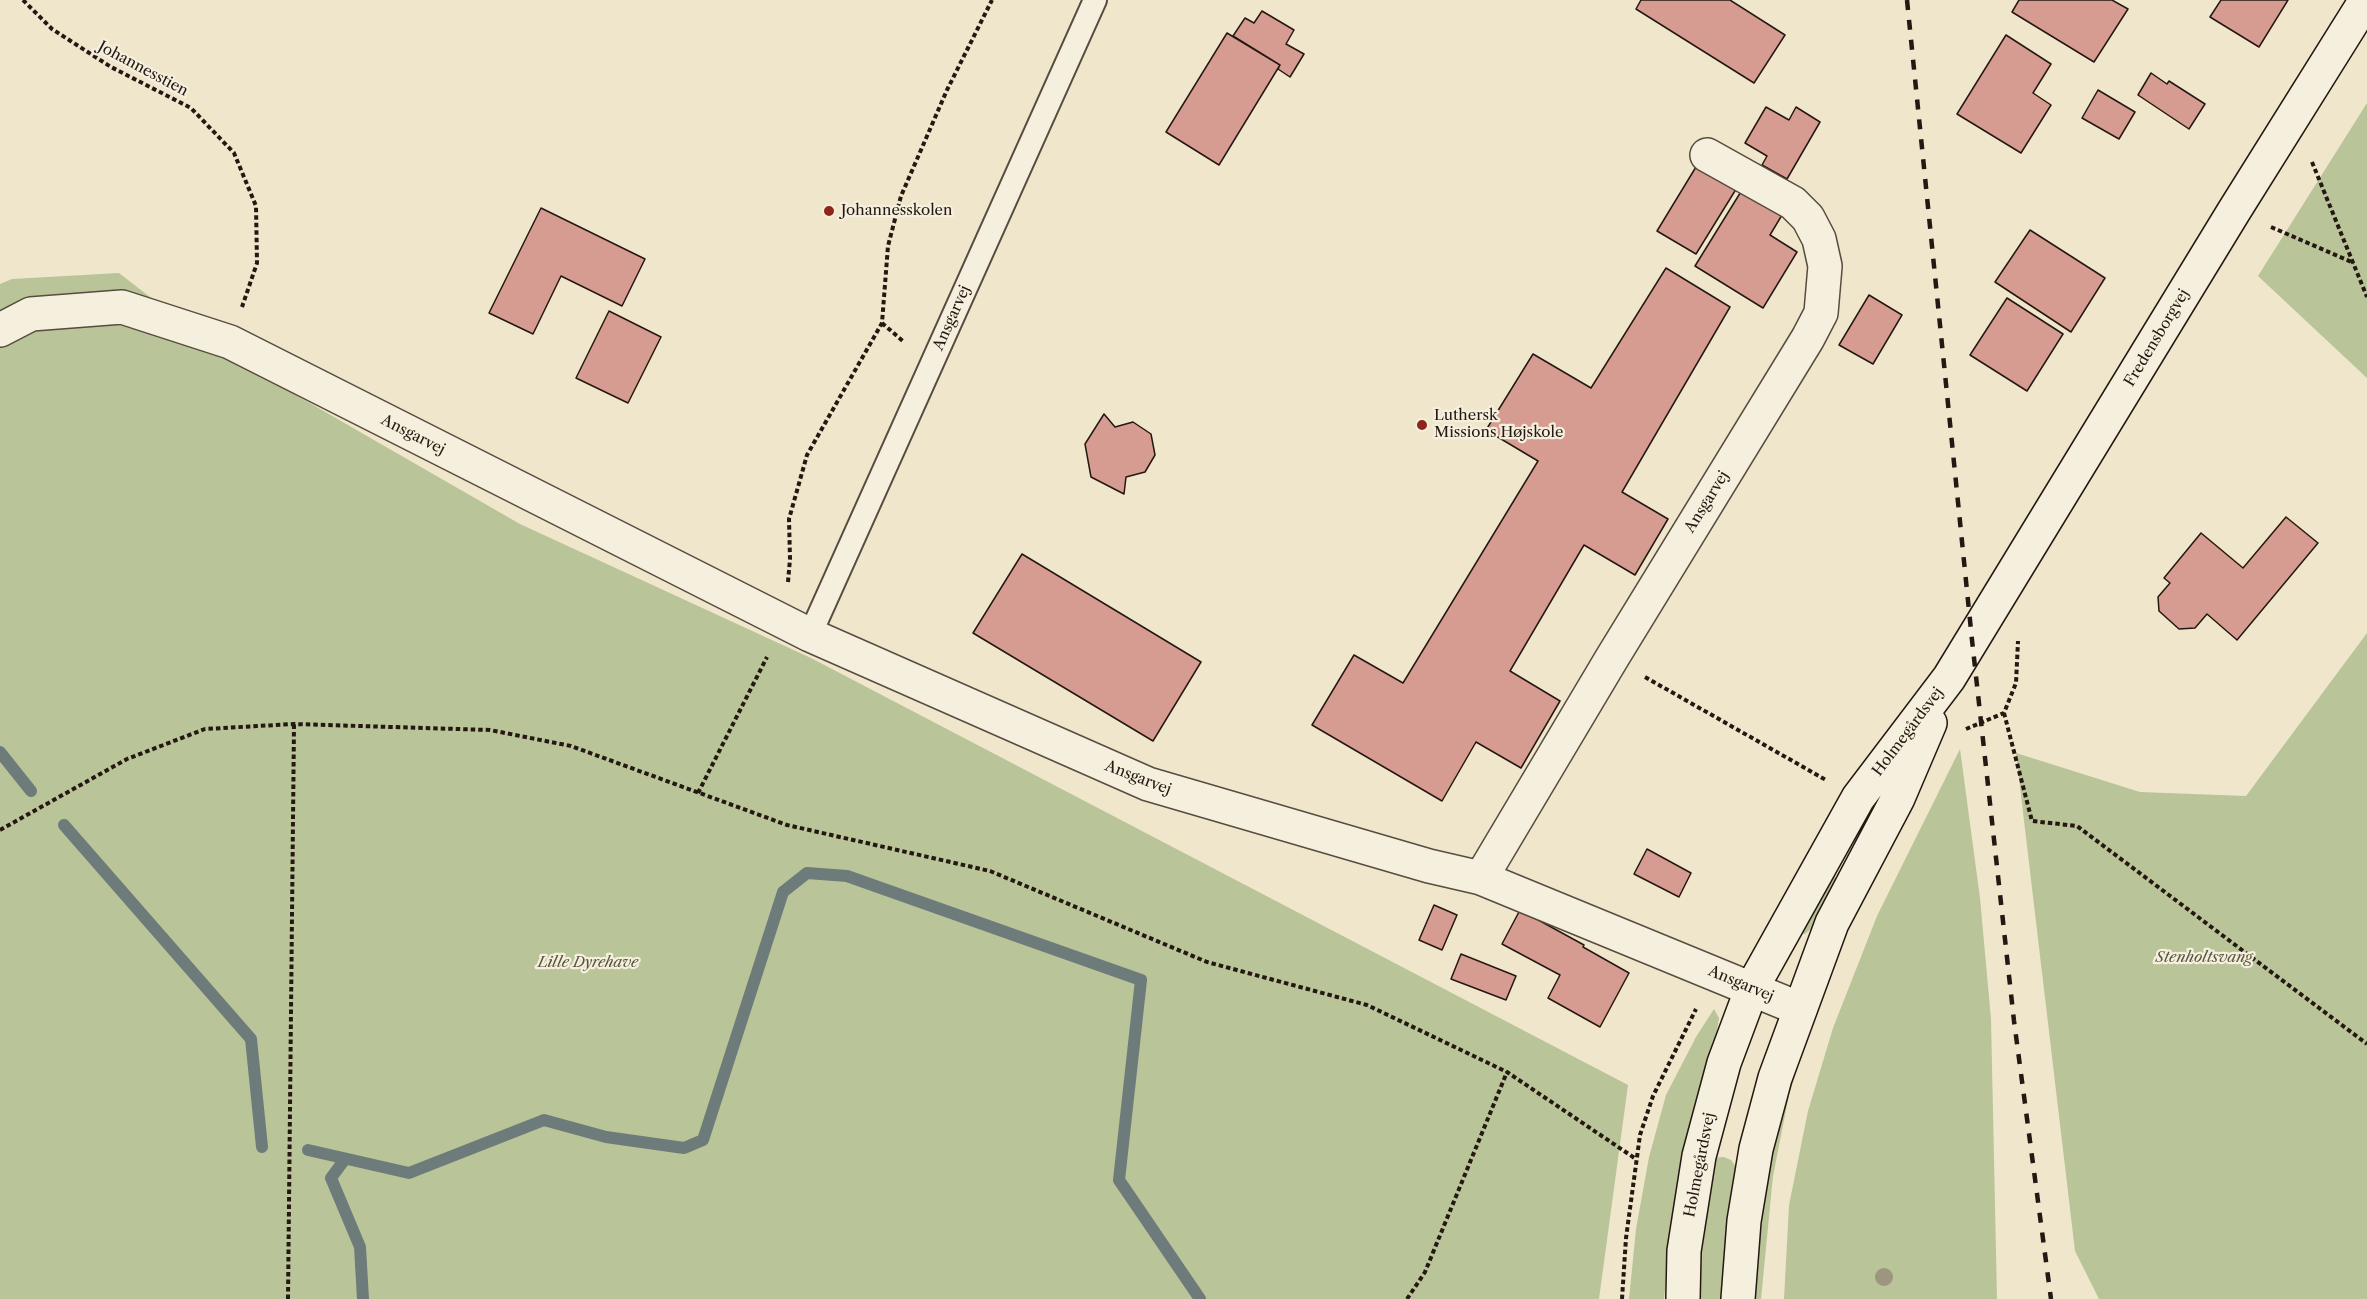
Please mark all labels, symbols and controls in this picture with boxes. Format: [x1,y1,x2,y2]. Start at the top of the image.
street label: Johannesstien [95,38,191,100]
place label: Johannesskolen [841,202,952,220]
marker: Johannesskolen [822,204,836,218]
street label: Ansgarvej [930,283,974,353]
street label: Fredensborgvej [2121,286,2193,390]
place label: Luthersk Missions Højskole [1434,407,1563,442]
street label: Ansgarvej [378,411,448,459]
marker: Luthersk Missions Højskole [1415,418,1429,432]
street label: Ansgarvej [1681,468,1733,536]
street label: Holmegårdsvej [1869,684,1947,780]
street label: Ansgarvej [1102,757,1174,799]
park label: Stenholtsvang [2156,949,2252,967]
park label: Lille Dyrehave [538,954,638,972]
street label: Ansgarvej [1706,962,1776,1006]
street label: Holmegårdsvej [1681,1111,1719,1219]

